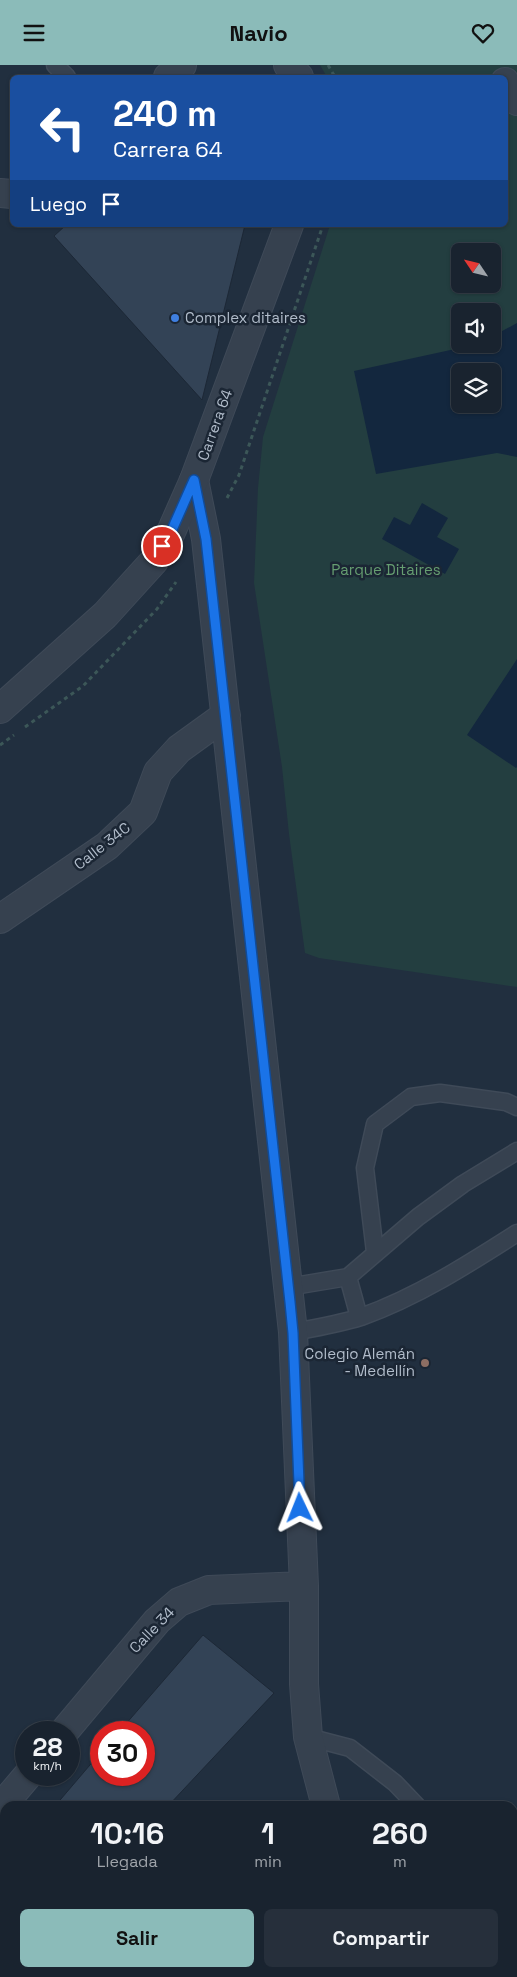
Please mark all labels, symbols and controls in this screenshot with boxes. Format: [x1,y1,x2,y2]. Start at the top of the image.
icon: menu [20,19,48,47]
text: Navio [229,19,288,47]
icon: heart [469,19,497,47]
text: 240 m [113,92,217,136]
icon: left [30,95,95,160]
text: Carrera 64 [113,135,222,163]
icon: arrive [97,190,125,218]
text: Luego [30,192,87,217]
north arrow [451,243,501,293]
map controls [451,243,501,413]
button: sound [451,303,501,353]
place label: Complex ditaires [185,308,306,327]
marker: Complex ditaires [169,312,181,324]
button: layers [451,363,501,413]
street label: Carrera 64 [193,387,236,463]
pin [141,525,183,567]
icon: arrive [148,532,176,560]
park label: Parque Ditaires [331,560,441,579]
street label: Calle 34C [70,818,134,874]
place label: Colegio Alemán - Medellín [305,1344,415,1380]
marker: Colegio Alemán - Medellín [419,1357,431,1369]
position arrow [273,1481,325,1533]
street label: Calle 34 [125,1603,178,1657]
speed limit sign: 30 [90,1721,155,1786]
text: 28 [33,1731,62,1763]
text: km/h [33,1758,62,1774]
text: 10:16 [90,1814,164,1853]
text: 1 [261,1814,275,1853]
text: 260 [372,1814,428,1853]
text: Llegada [97,1851,158,1872]
text: min [254,1851,282,1872]
text: m [393,1851,407,1872]
button: Salir [20,1909,254,1967]
button: Compartir [264,1909,498,1967]

